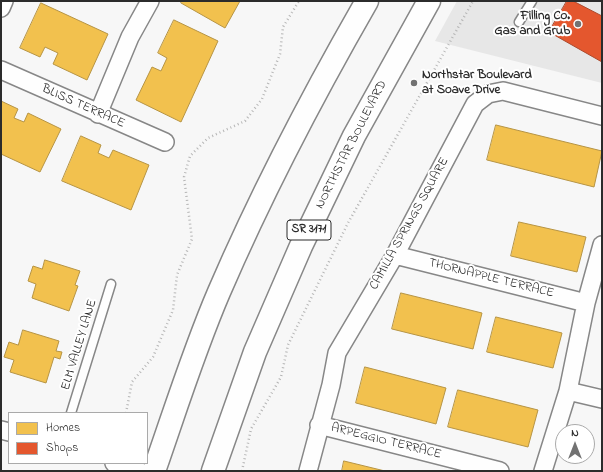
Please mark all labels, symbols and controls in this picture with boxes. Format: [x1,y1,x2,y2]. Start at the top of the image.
place label: Filling Co. Gas and Grub [495,9,570,40]
marker: Filling Co. Gas and Grub [573,19,583,29]
place label: Northstar Boulevard at Soave Drive [422,68,532,99]
street label: NORTHSTAR BOULEVARD [313,78,391,212]
marker: Northstar Boulevard at Soave Drive [409,78,419,88]
street label: BLISS TERRACE [39,82,127,132]
street label: CAMILLA SPRINGS SQUARE [367,155,453,293]
road number: SR 3171 [287,220,331,240]
street label: THORNAPPLE TERRACE [427,256,555,302]
street label: ELM VALLEY LANE [59,298,101,392]
legend [8,412,148,464]
text: Homes [46,419,80,437]
street label: ARPEGGIO TERRACE [329,421,443,463]
north arrow [555,424,595,464]
text: N [571,425,579,441]
text: Shops [46,439,78,457]

